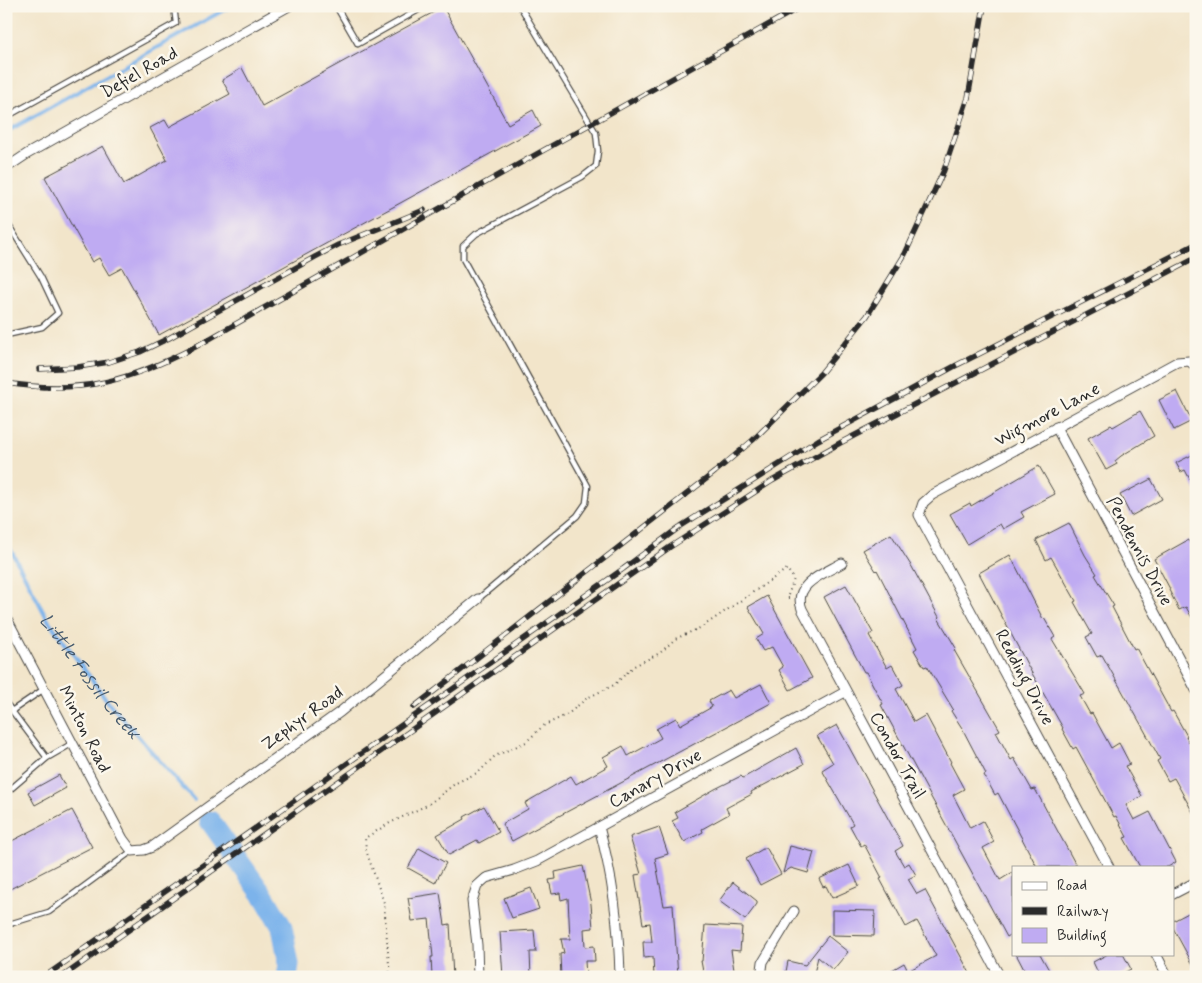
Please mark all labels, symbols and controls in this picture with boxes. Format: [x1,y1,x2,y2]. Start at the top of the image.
street label: Defiel Road [97,41,182,105]
street label: Wigmore Lane [990,377,1105,455]
street label: Pendennis Drive [1100,493,1178,610]
water label: Little Fossil Creek [33,609,147,746]
street label: Redding Drive [987,625,1059,731]
street label: Zephyr Road [257,681,348,757]
street label: Minton Road [52,682,116,777]
street label: Condor Trail [863,708,931,803]
street label: Canary Drive [605,743,706,814]
legend [1012,866,1174,956]
text: Road [1057,876,1087,896]
text: Railway [1057,902,1109,922]
text: Building [1057,926,1107,947]

